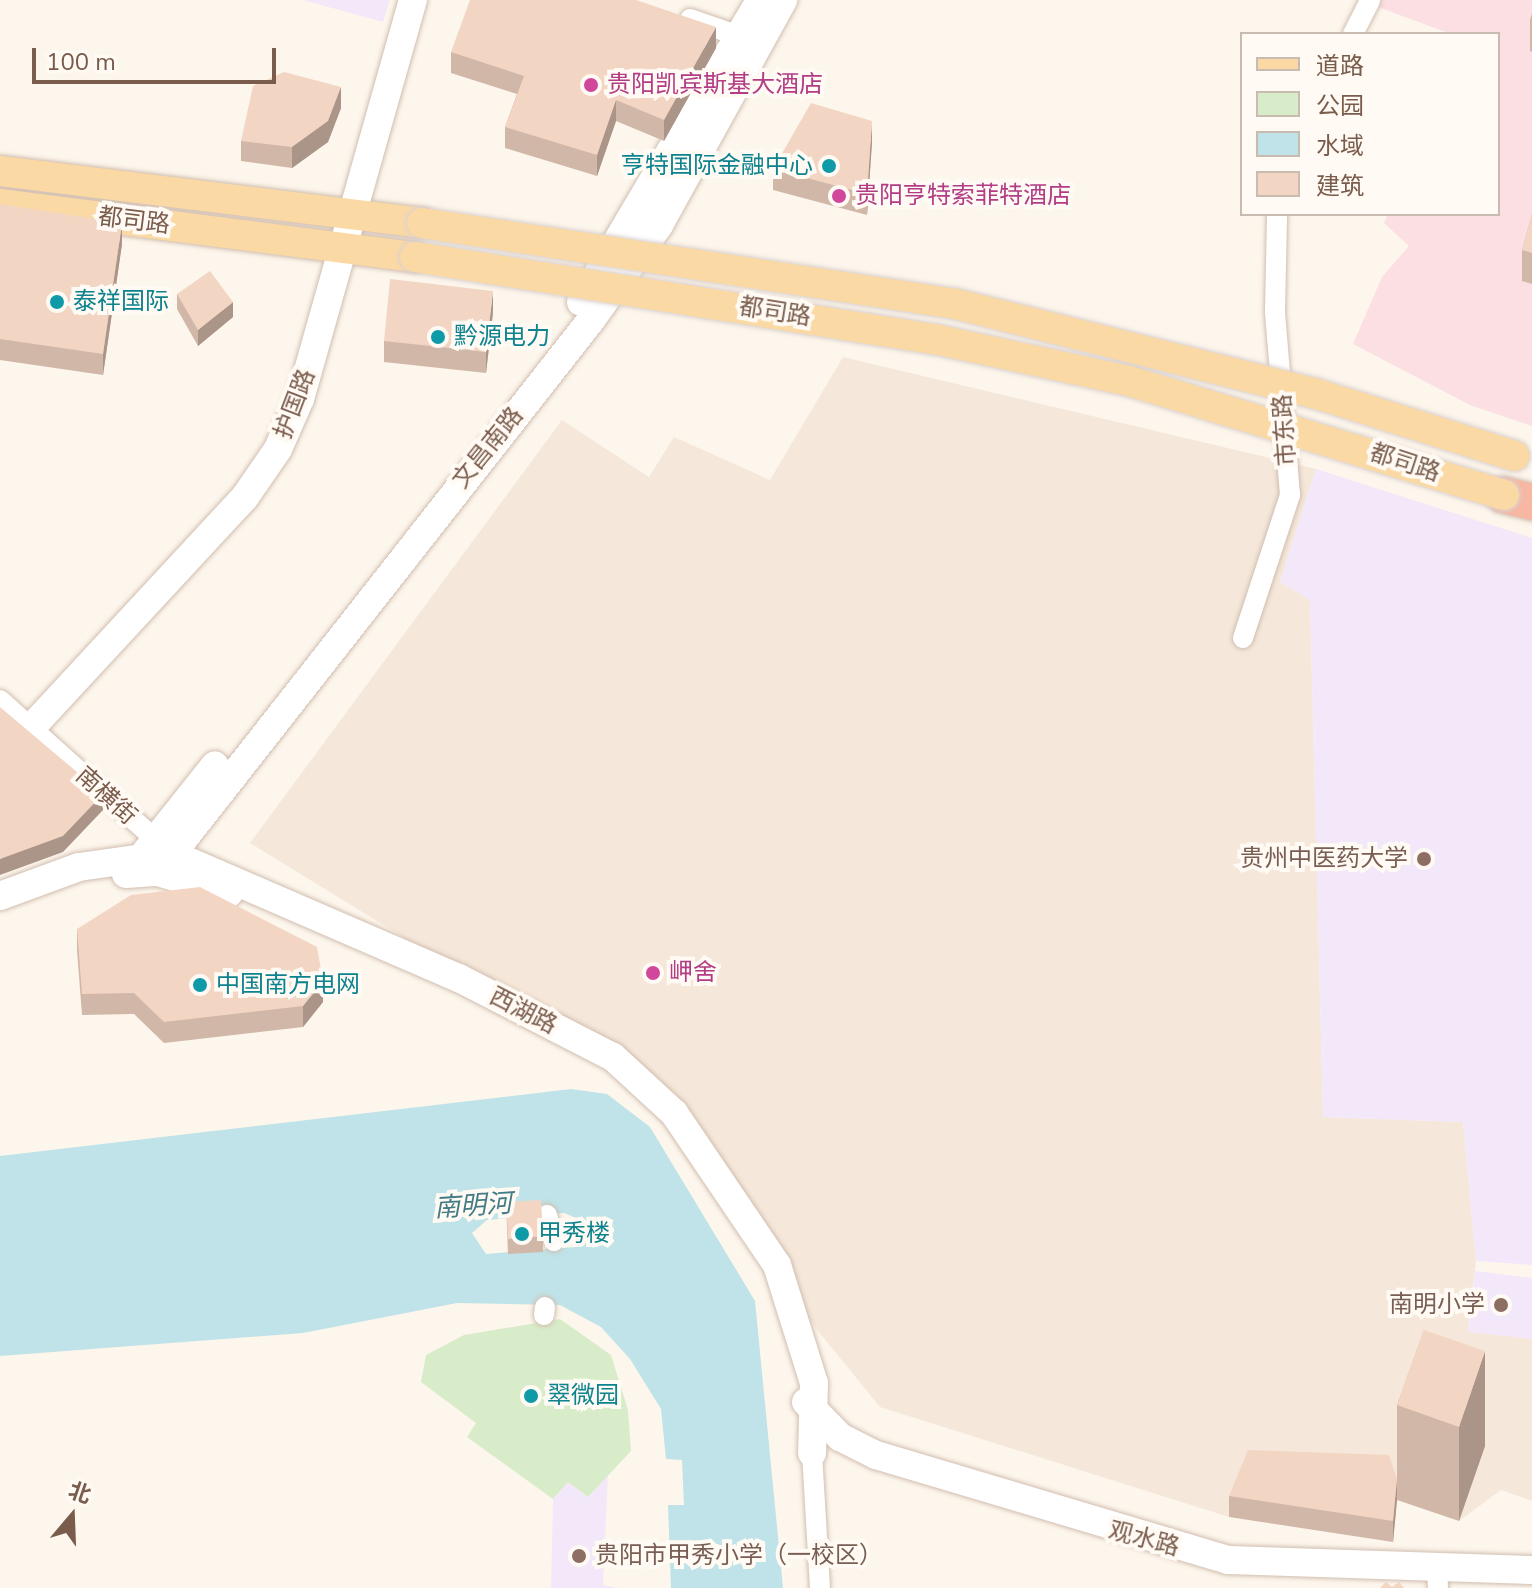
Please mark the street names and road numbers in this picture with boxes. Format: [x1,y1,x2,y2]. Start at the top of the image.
street label: 都司路 [97,202,171,240]
street label: 都司路 [737,292,813,332]
street label: 护国路 [269,365,321,443]
street label: 市东路 [1268,393,1302,467]
street label: 文昌南路 [447,402,529,494]
street label: 都司路 [1366,438,1444,488]
street label: 南横街 [70,761,142,831]
street label: 西湖路 [484,982,562,1040]
street label: 观水路 [1105,1516,1183,1562]

